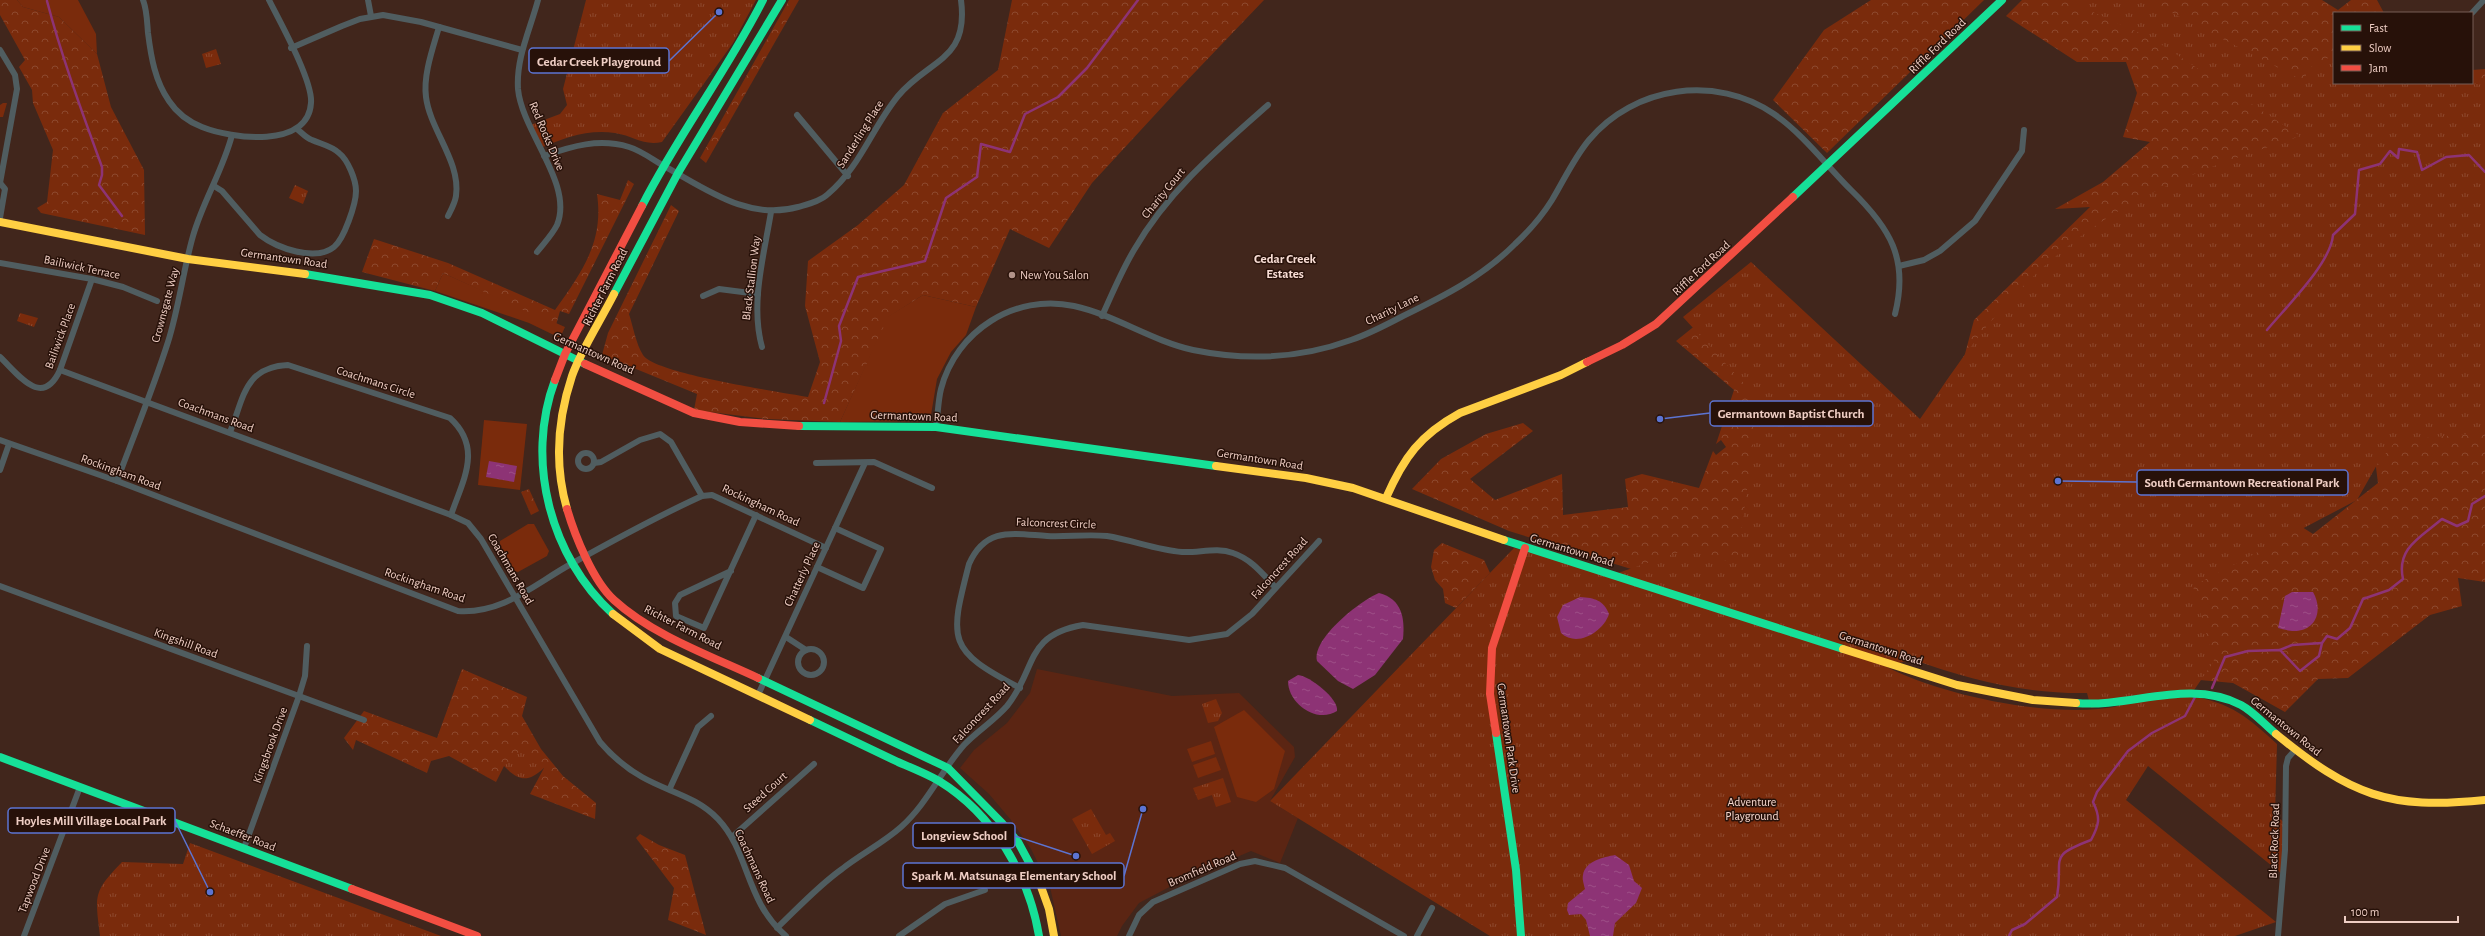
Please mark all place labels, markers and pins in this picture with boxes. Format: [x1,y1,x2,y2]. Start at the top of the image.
callout: Cedar Creek Playground [529,48,669,73]
place label: New You Salon [1020,269,1089,281]
marker: New You Salon [1007,270,1017,280]
callout: Germantown Baptist Church [1710,401,1873,426]
callout: South Germantown Recreational Park [2137,470,2348,495]
callout: Hoyles Mill Village Local Park [8,808,175,833]
callout: Longview School [913,823,1015,848]
callout: Spark M. Matsunaga Elementary School [903,863,1124,888]

